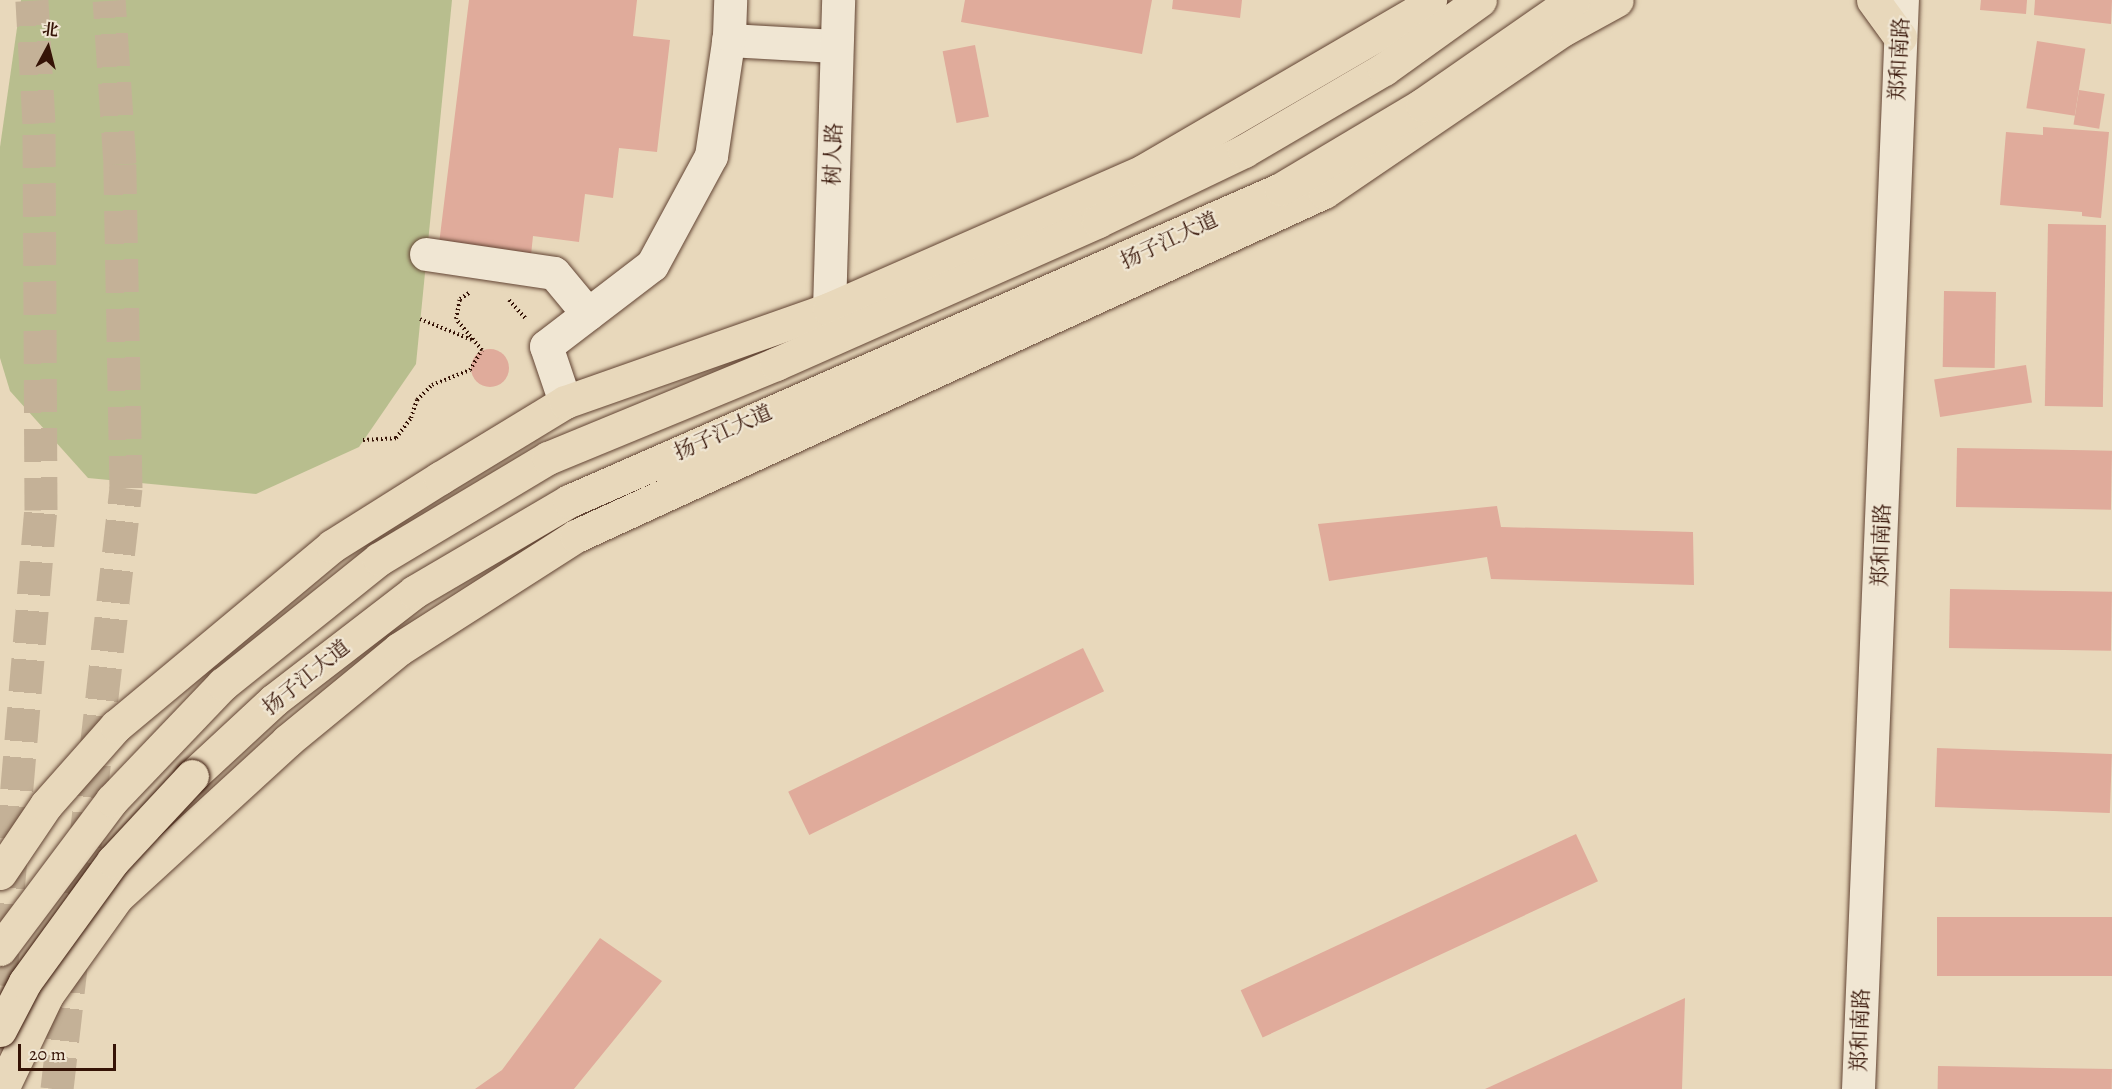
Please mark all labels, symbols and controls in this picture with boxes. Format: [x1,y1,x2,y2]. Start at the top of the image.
street label: 郑和南路 [1884,16,1914,102]
north arrow [18,18,78,78]
text: 北 [41,18,59,42]
street label: 树人路 [819,122,847,186]
street label: 扬子江大道 [1116,206,1222,274]
street label: 扬子江大道 [670,399,776,465]
street label: 郑和南路 [1867,503,1895,587]
street label: 扬子江大道 [257,634,355,720]
street label: 郑和南路 [1846,988,1874,1072]
scale bar [21,1032,118,1070]
text: 20 m [29,1042,66,1066]

